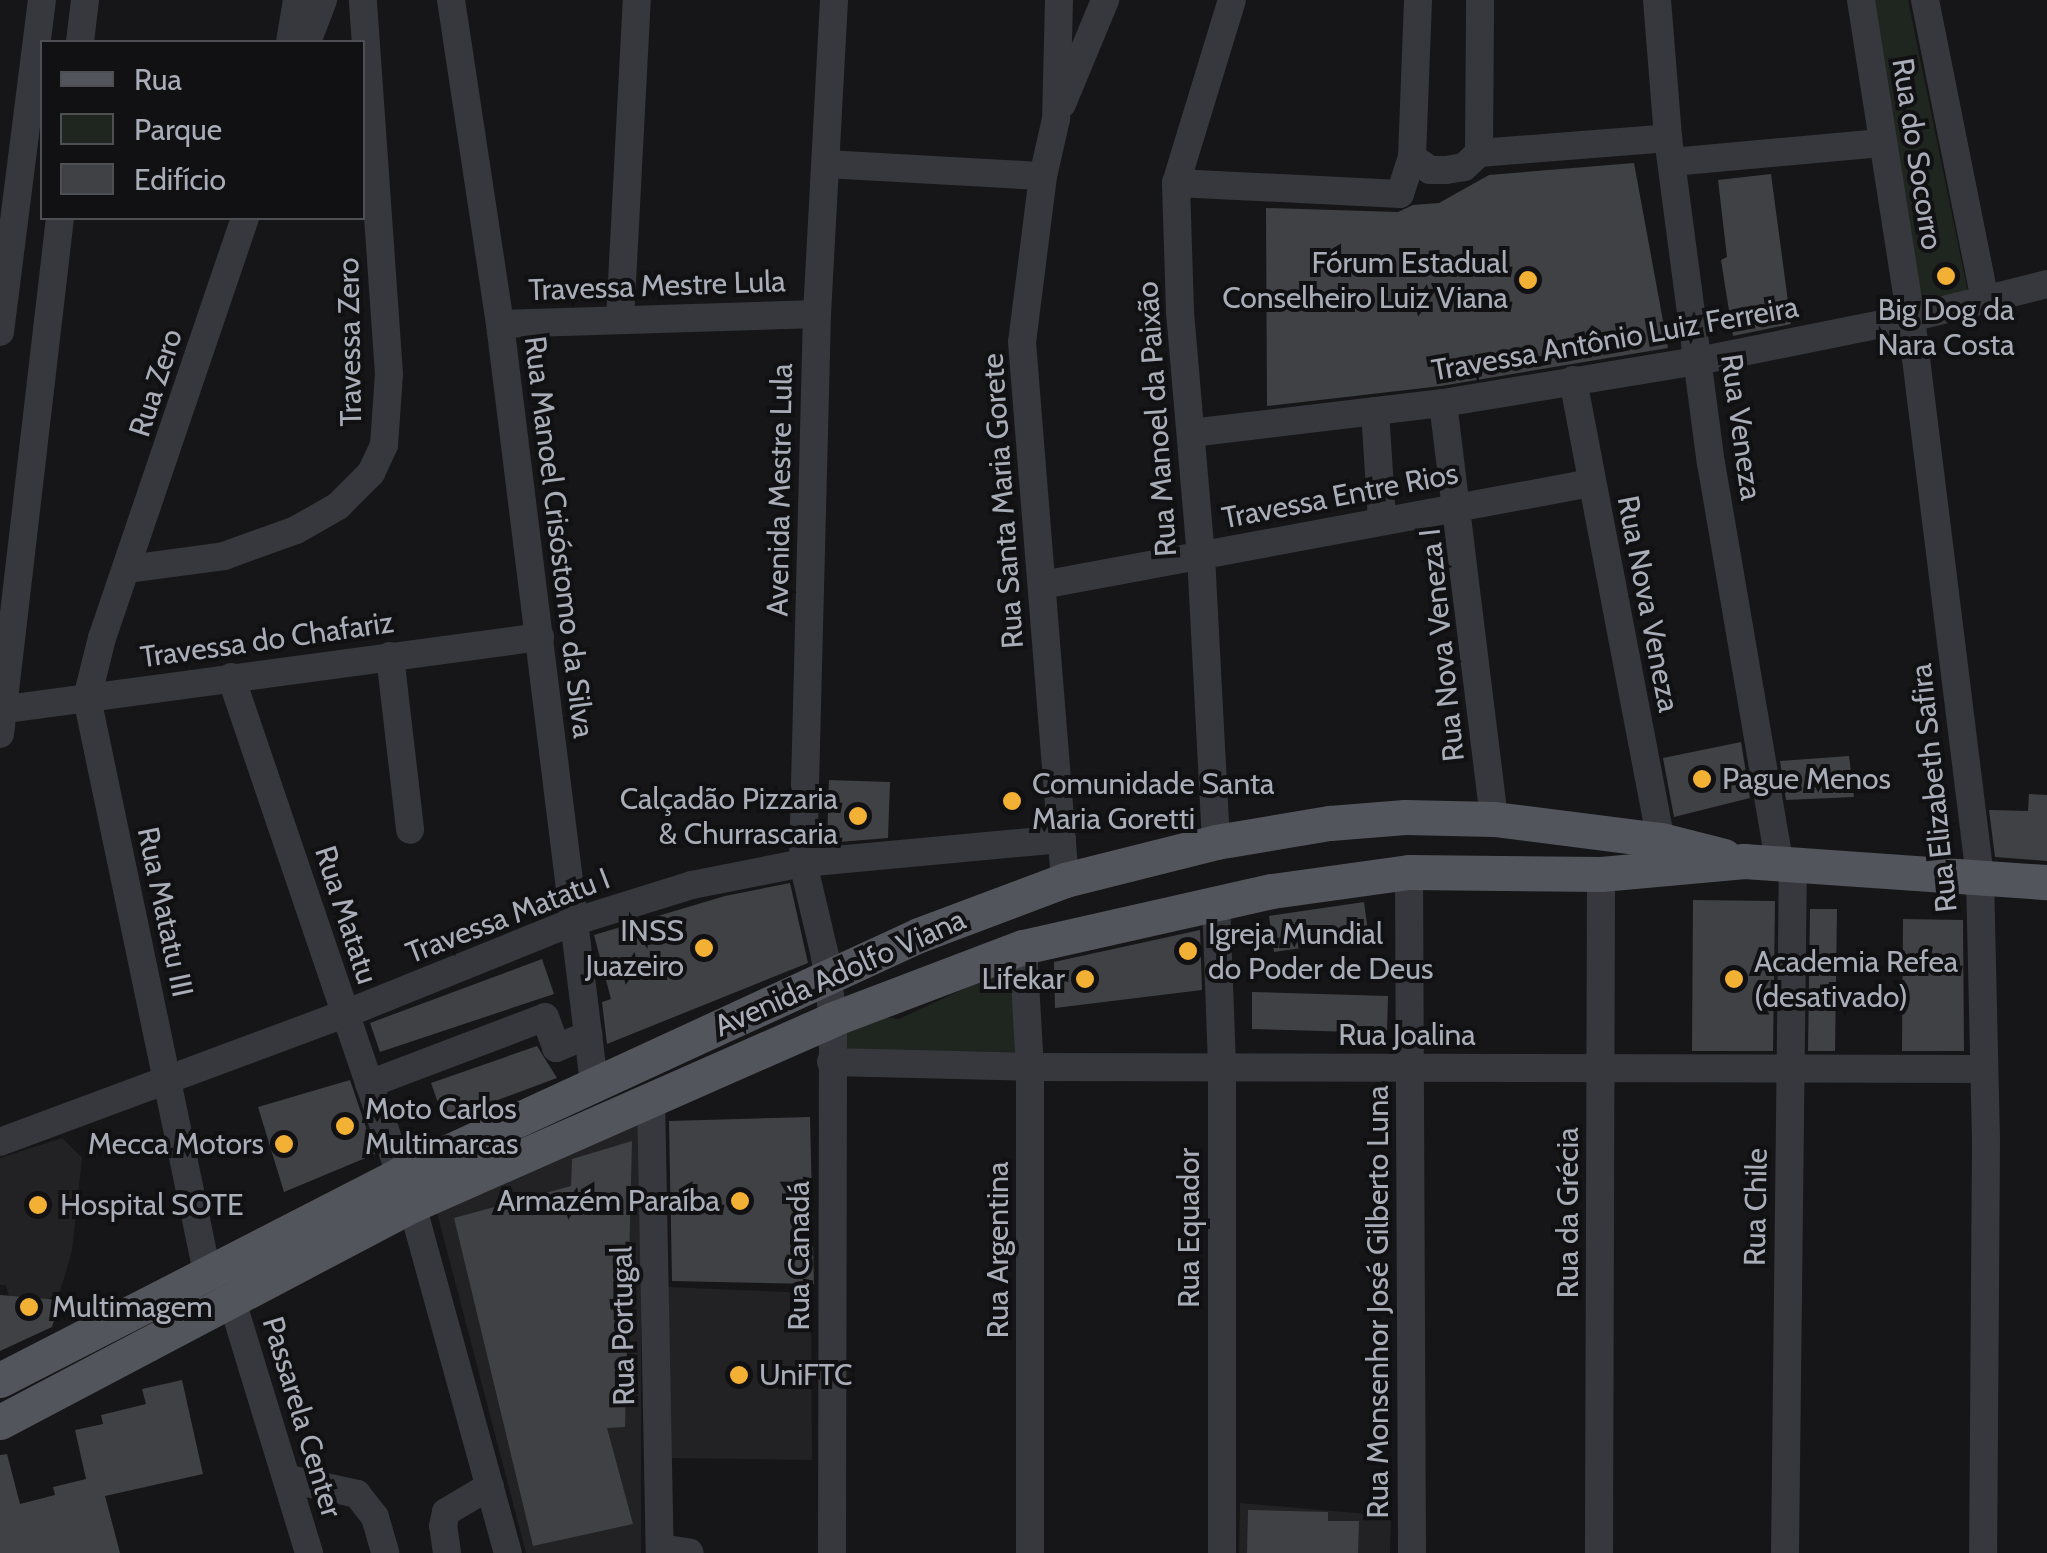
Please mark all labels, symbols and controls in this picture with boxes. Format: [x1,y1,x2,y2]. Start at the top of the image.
legend [40,40,365,220]
street label: Rua do Socorro [1884,56,1950,252]
text: Rua [134,61,182,98]
text: Parque [134,111,222,148]
text: Edifício [134,161,226,198]
place label: Fórum Estadual Conselheiro Luiz Viana [1222,245,1508,316]
street label: Travessa Zero [331,257,369,427]
street label: Travessa Mestre Lula [528,264,786,308]
marker: Big Dog da Nara Costa [1935,265,1957,287]
marker: Fórum Estadual Conselheiro Luiz Viana [1517,269,1539,291]
street label: Rua Manoel da Paixão [1129,280,1185,558]
street label: Travessa Antônio Luiz Ferreira [1429,289,1801,389]
place label: Big Dog da Nara Costa [1877,292,2015,362]
street label: Rua Zero [122,325,190,441]
street label: Rua Manoel Crisóstomo da Silva [516,334,602,740]
street label: Rua Santa Maria Gorete [975,352,1031,650]
street label: Rua Veneza [1713,352,1769,502]
street label: Avenida Mestre Lula [760,363,800,617]
street label: Travessa Entre Rios [1219,455,1461,537]
street label: Rua Nova Veneza [1609,493,1687,715]
street label: Rua Nova Veneza I [1412,527,1472,763]
street label: Travessa do Chafariz [138,604,396,676]
street label: Rua Elizabeth Safira [1903,662,1965,914]
place label: Pague Menos [1722,761,1891,797]
place label: Comunidade Santa Maria Goretti [1032,766,1274,836]
marker: Pague Menos [1691,768,1713,790]
place label: Calçadão Pizzaria & Churrascaria [620,781,838,852]
marker: Comunidade Santa Maria Goretti [1001,790,1023,812]
marker: Calçadão Pizzaria & Churrascaria [847,805,869,827]
street label: Rua Matatu III [129,824,201,1000]
street label: Rua Matatu [307,841,385,989]
street label: Travessa Matatu I [401,861,615,971]
street label: Avenida Adolfo Viana [709,901,971,1045]
place label: INSS Juazeiro [585,913,684,984]
place label: Igreja Mundial do Poder de Deus [1208,916,1433,986]
marker: INSS Juazeiro [693,937,715,959]
marker: Igreja Mundial do Poder de Deus [1177,940,1199,962]
place label: Academia Refea (desativado) [1754,944,1958,1014]
place label: Lifekar [981,961,1065,997]
marker: Lifekar [1074,968,1096,990]
marker: Academia Refea (desativado) [1723,968,1745,990]
street label: Rua Joalina [1338,1017,1476,1053]
street label: Rua Monsenhor José Gilberto Luna [1360,1085,1396,1519]
place label: Moto Carlos Multimarcas [365,1091,518,1162]
marker: Moto Carlos Multimarcas [334,1115,356,1137]
place label: Mecca Motors [88,1126,264,1162]
street label: Rua da Grécia [1550,1127,1586,1299]
marker: Mecca Motors [273,1133,295,1155]
street label: Rua Equador [1171,1148,1207,1308]
street label: Rua Chile [1737,1148,1775,1266]
street label: Rua Argentina [980,1162,1016,1338]
street label: Rua Canadá [781,1181,817,1331]
place label: Armazém Paraíba [497,1183,720,1219]
place label: Hospital SOTE [60,1187,244,1223]
marker: Armazém Paraíba [729,1190,751,1212]
marker: Hospital SOTE [25,1192,51,1218]
street label: Rua Portugal [604,1246,642,1406]
place label: Multimagem [52,1289,212,1325]
marker: Multimagem [16,1294,42,1320]
street label: Passarela Center [254,1312,350,1522]
place label: UniFTC [759,1357,853,1393]
marker: UniFTC [728,1364,750,1386]

